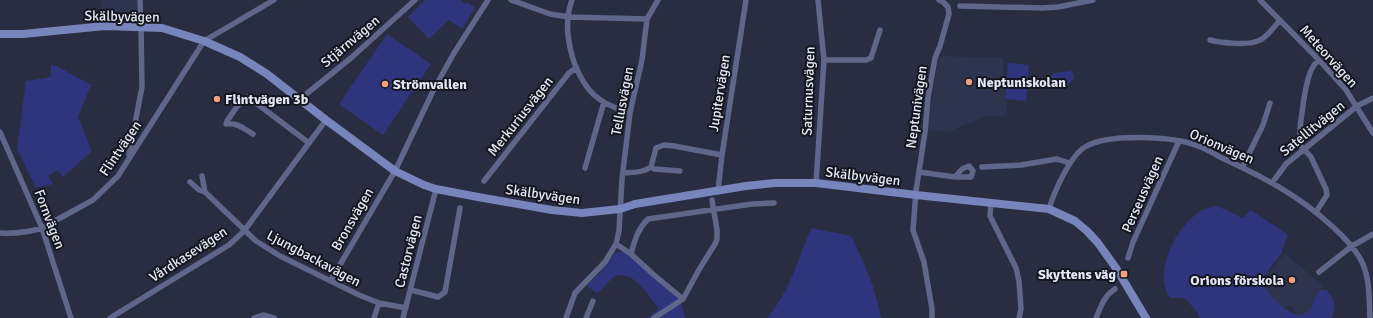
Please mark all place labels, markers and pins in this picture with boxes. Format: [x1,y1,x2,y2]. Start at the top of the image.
place label: Neptuniskolan [977,74,1066,91]
place label: Strömvallen [393,76,467,93]
marker: Neptuniskolan [964,77,974,87]
marker: Strömvallen [380,79,390,89]
place label: Flintvägen 3b [225,91,309,108]
marker: Flintvägen 3b [212,94,222,104]
place label: Skyttens väg [1038,266,1116,283]
marker: Skyttens väg [1119,269,1129,279]
place label: Orions förskola [1190,272,1284,289]
marker: Orions förskola [1287,275,1297,285]

